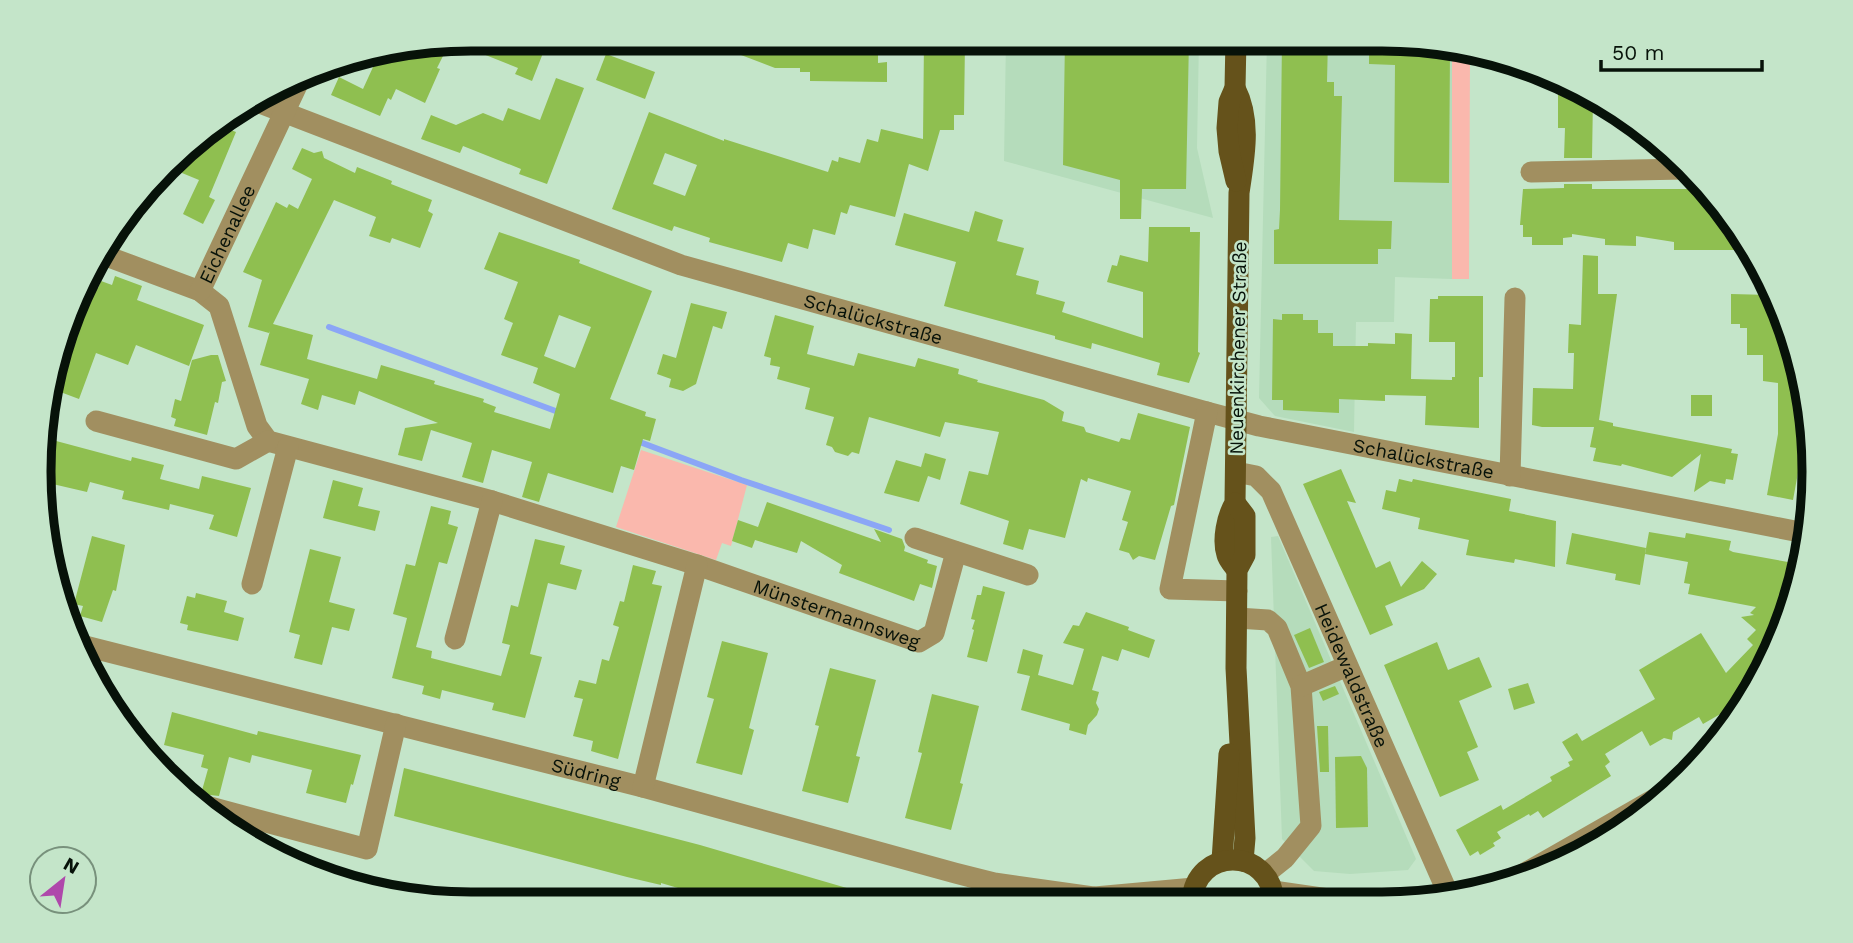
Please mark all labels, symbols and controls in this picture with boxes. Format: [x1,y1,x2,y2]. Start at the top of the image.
scale bar [1601,28,1762,72]
text: 50 m [1612,40,1664,65]
street label: Eichenallee [194,181,260,287]
street label: Neuenkirchener Straße [1225,241,1251,455]
street label: Schalückstraße [801,288,945,349]
street label: Schalückstraße [1351,433,1496,483]
street label: Münstermannsweg [750,574,924,653]
street label: Heidewaldstraße [1310,599,1394,751]
street label: Südring [549,753,624,793]
north arrow [28,845,98,915]
text: N [59,852,83,879]

